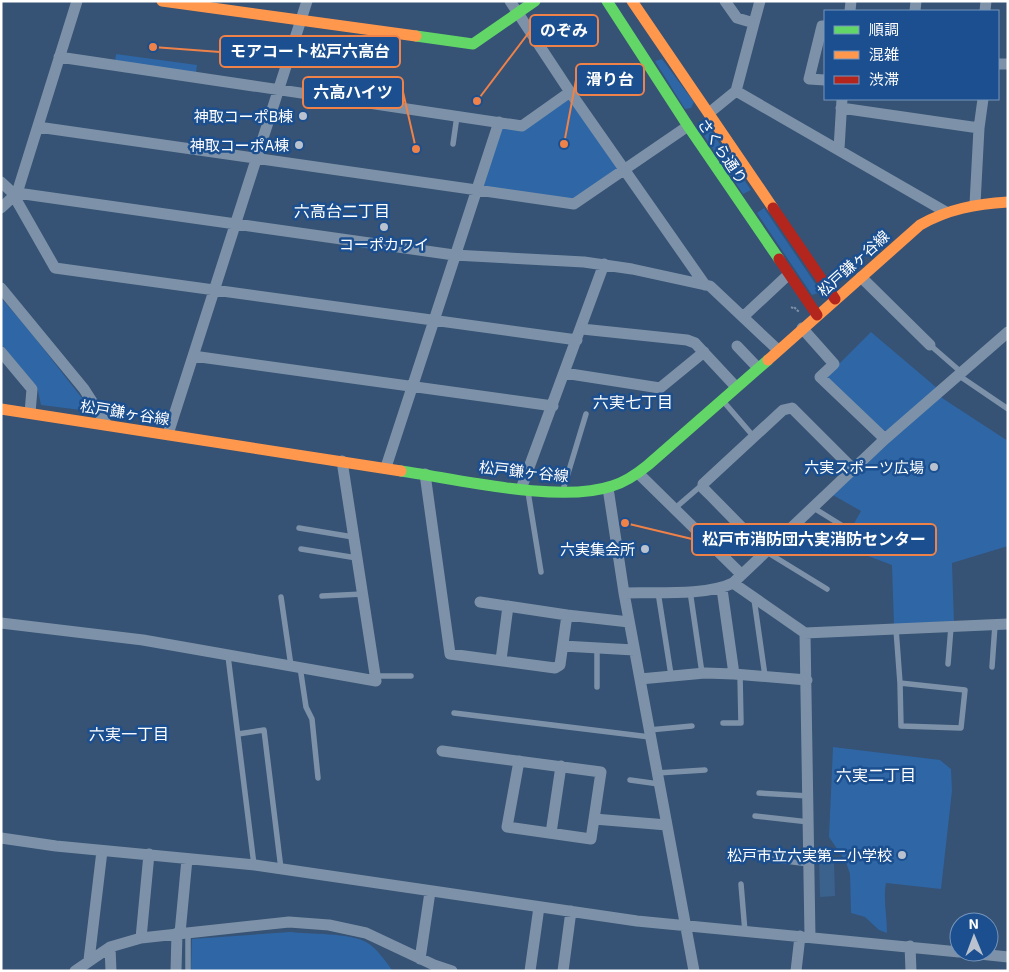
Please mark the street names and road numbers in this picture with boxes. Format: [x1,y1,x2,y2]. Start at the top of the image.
street label: さくら通り [695,115,751,187]
street label: 松戸鎌ヶ谷線 [814,226,892,300]
street label: 松戸鎌ヶ谷線 [79,396,171,428]
street label: 松戸鎌ヶ谷線 [478,457,570,485]

